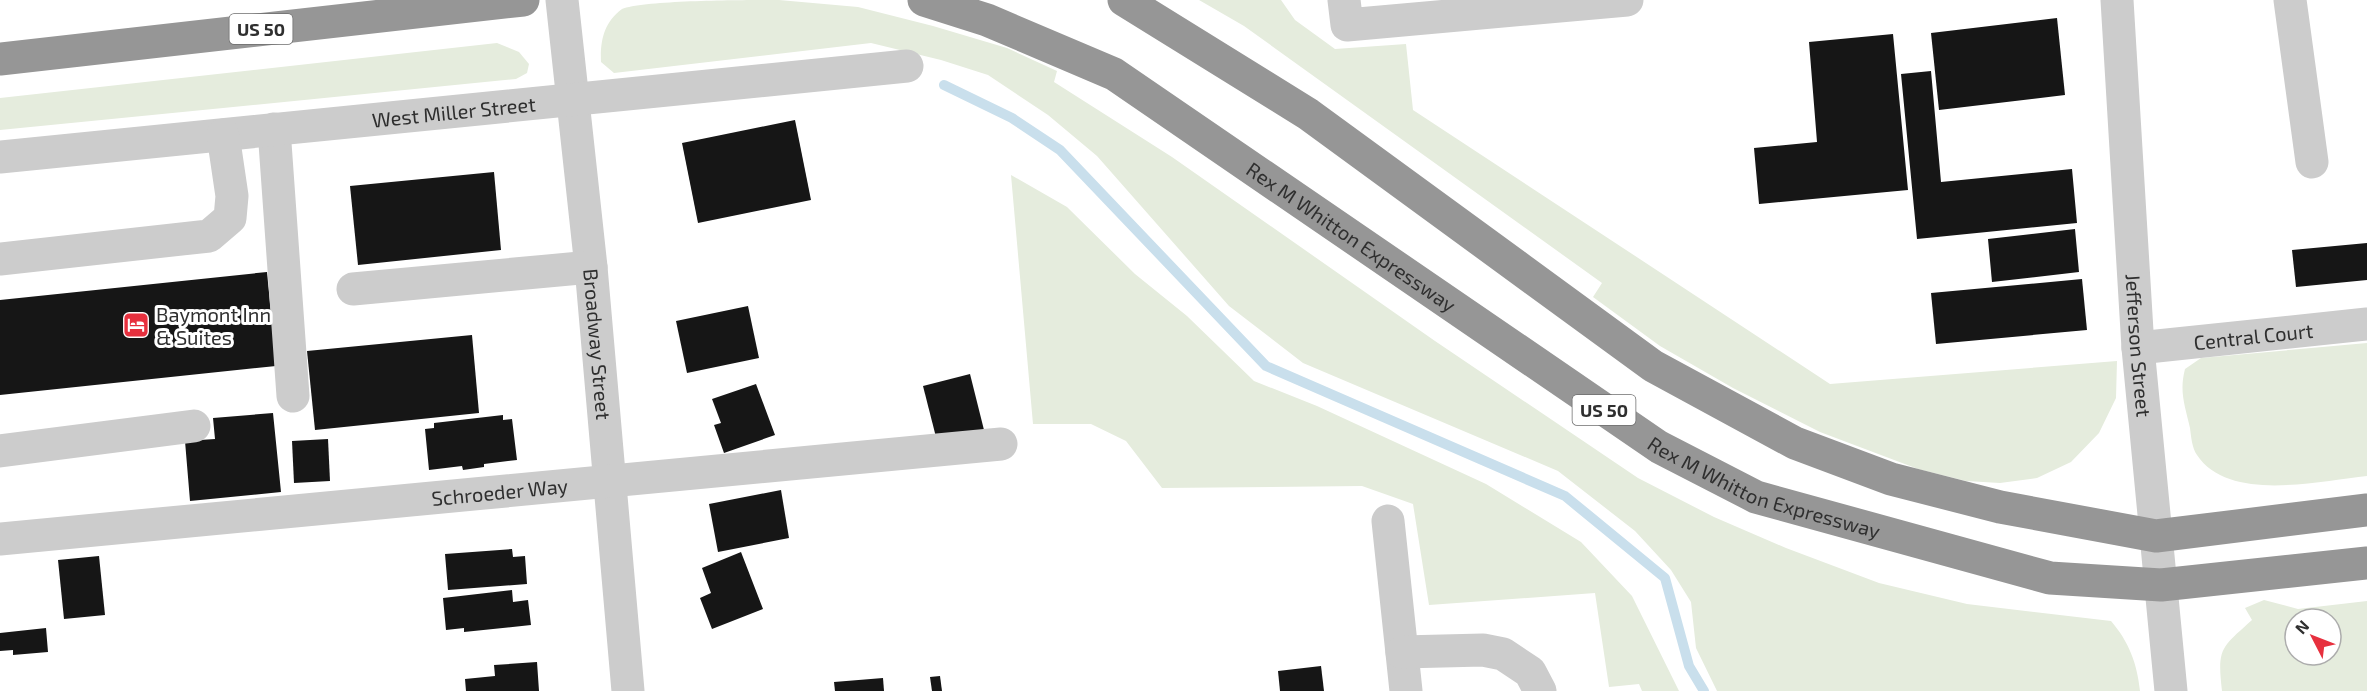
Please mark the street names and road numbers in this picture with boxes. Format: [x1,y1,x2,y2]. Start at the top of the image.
road number: US 50 [230,14,292,44]
street label: West Miller Street [371,91,537,132]
street label: Rex M Whitton Expressway [1242,157,1461,317]
street label: Broadway Street [579,268,616,421]
street label: Jefferson Street [2122,273,2157,418]
street label: Central Court [2192,318,2315,354]
road number: US 50 [1572,395,1636,425]
street label: Rex M Whitton Expressway [1643,431,1883,543]
street label: Schroeder Way [430,473,569,510]

